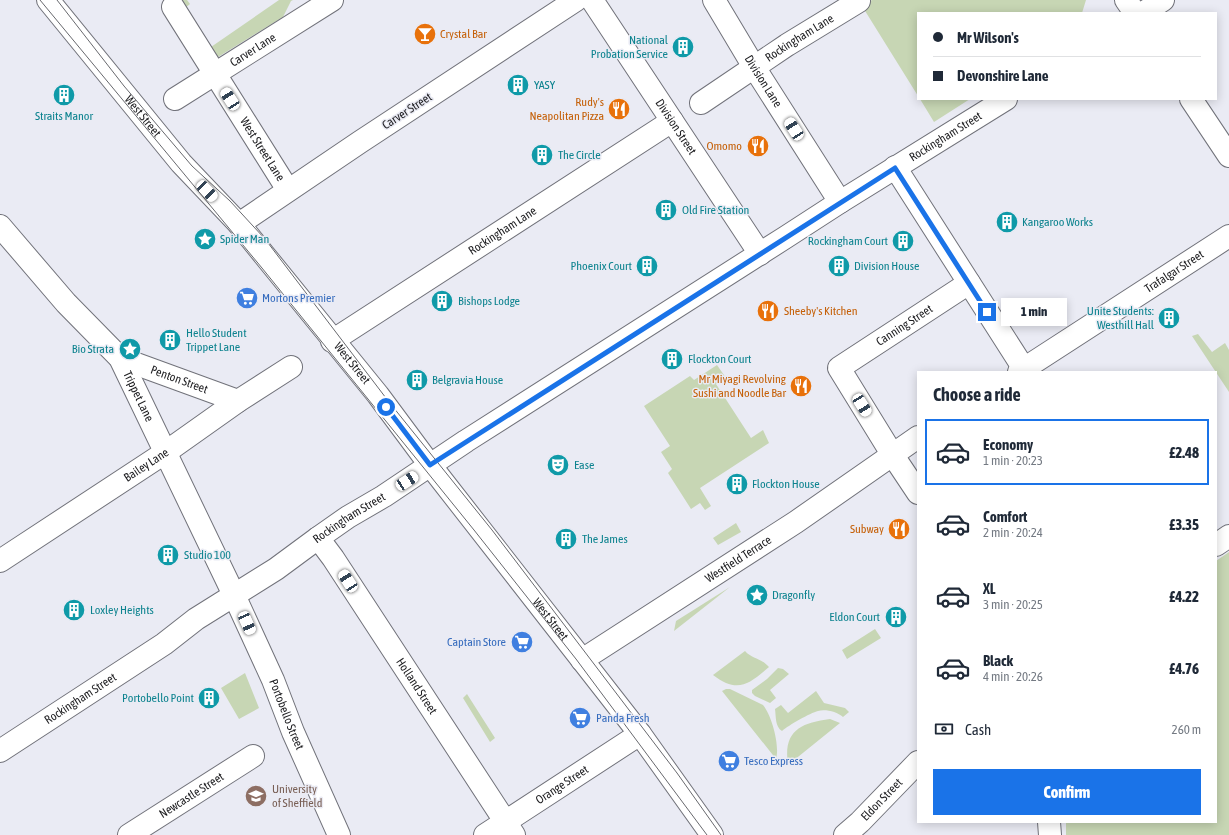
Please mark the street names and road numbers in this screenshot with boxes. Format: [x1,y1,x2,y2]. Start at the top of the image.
street label: Rockingham Lane [763,11,836,65]
street label: Carver Lane [227,30,278,70]
street label: Division Lane [742,53,785,110]
street label: Carver Street [380,90,435,132]
street label: West Street [122,93,164,140]
street label: Division Street [652,96,700,158]
street label: Rockingham Street [907,108,985,164]
street label: West Street Lane [237,115,288,184]
street label: Rockingham Lane [466,204,539,258]
street label: Trafalgar Street [1142,247,1207,296]
street label: Canning Street [874,301,936,349]
street label: West Street [331,340,374,387]
street label: Penton Street [149,363,210,397]
street label: Trippet Lane [120,369,157,424]
street label: Bailey Lane [121,445,171,485]
street label: Rockingham Street [310,490,388,546]
street label: Westfield Terrace [703,533,774,586]
street label: West Street [530,595,572,644]
street label: Holland Street [393,655,440,717]
street label: Rockingham Street [42,670,119,727]
street label: Portobello Street [266,677,307,752]
street label: Orange Street [533,762,592,807]
street label: Newcastle Street [157,769,227,821]
street label: Eldon Street [858,775,906,824]

